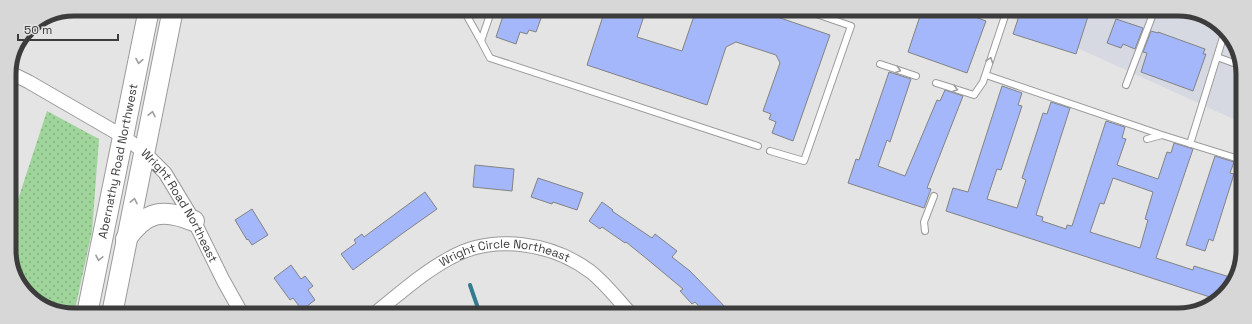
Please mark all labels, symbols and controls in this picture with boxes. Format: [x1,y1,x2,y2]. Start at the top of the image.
scale bar [18,16,118,42]
text: 50 m [24,22,52,38]
one-way arrow [986,57,994,64]
one-way arrow [135,58,144,64]
one-way arrow [894,65,901,73]
street label: Abernathy Road Northwest [95,82,142,240]
one-way arrow [951,84,958,92]
one-way arrow [147,110,155,117]
street label: Wright Road Northeast [137,145,221,265]
one-way arrow [130,198,138,204]
street label: Wright Circle Northeast [436,236,573,270]
one-way arrow [95,255,103,261]

